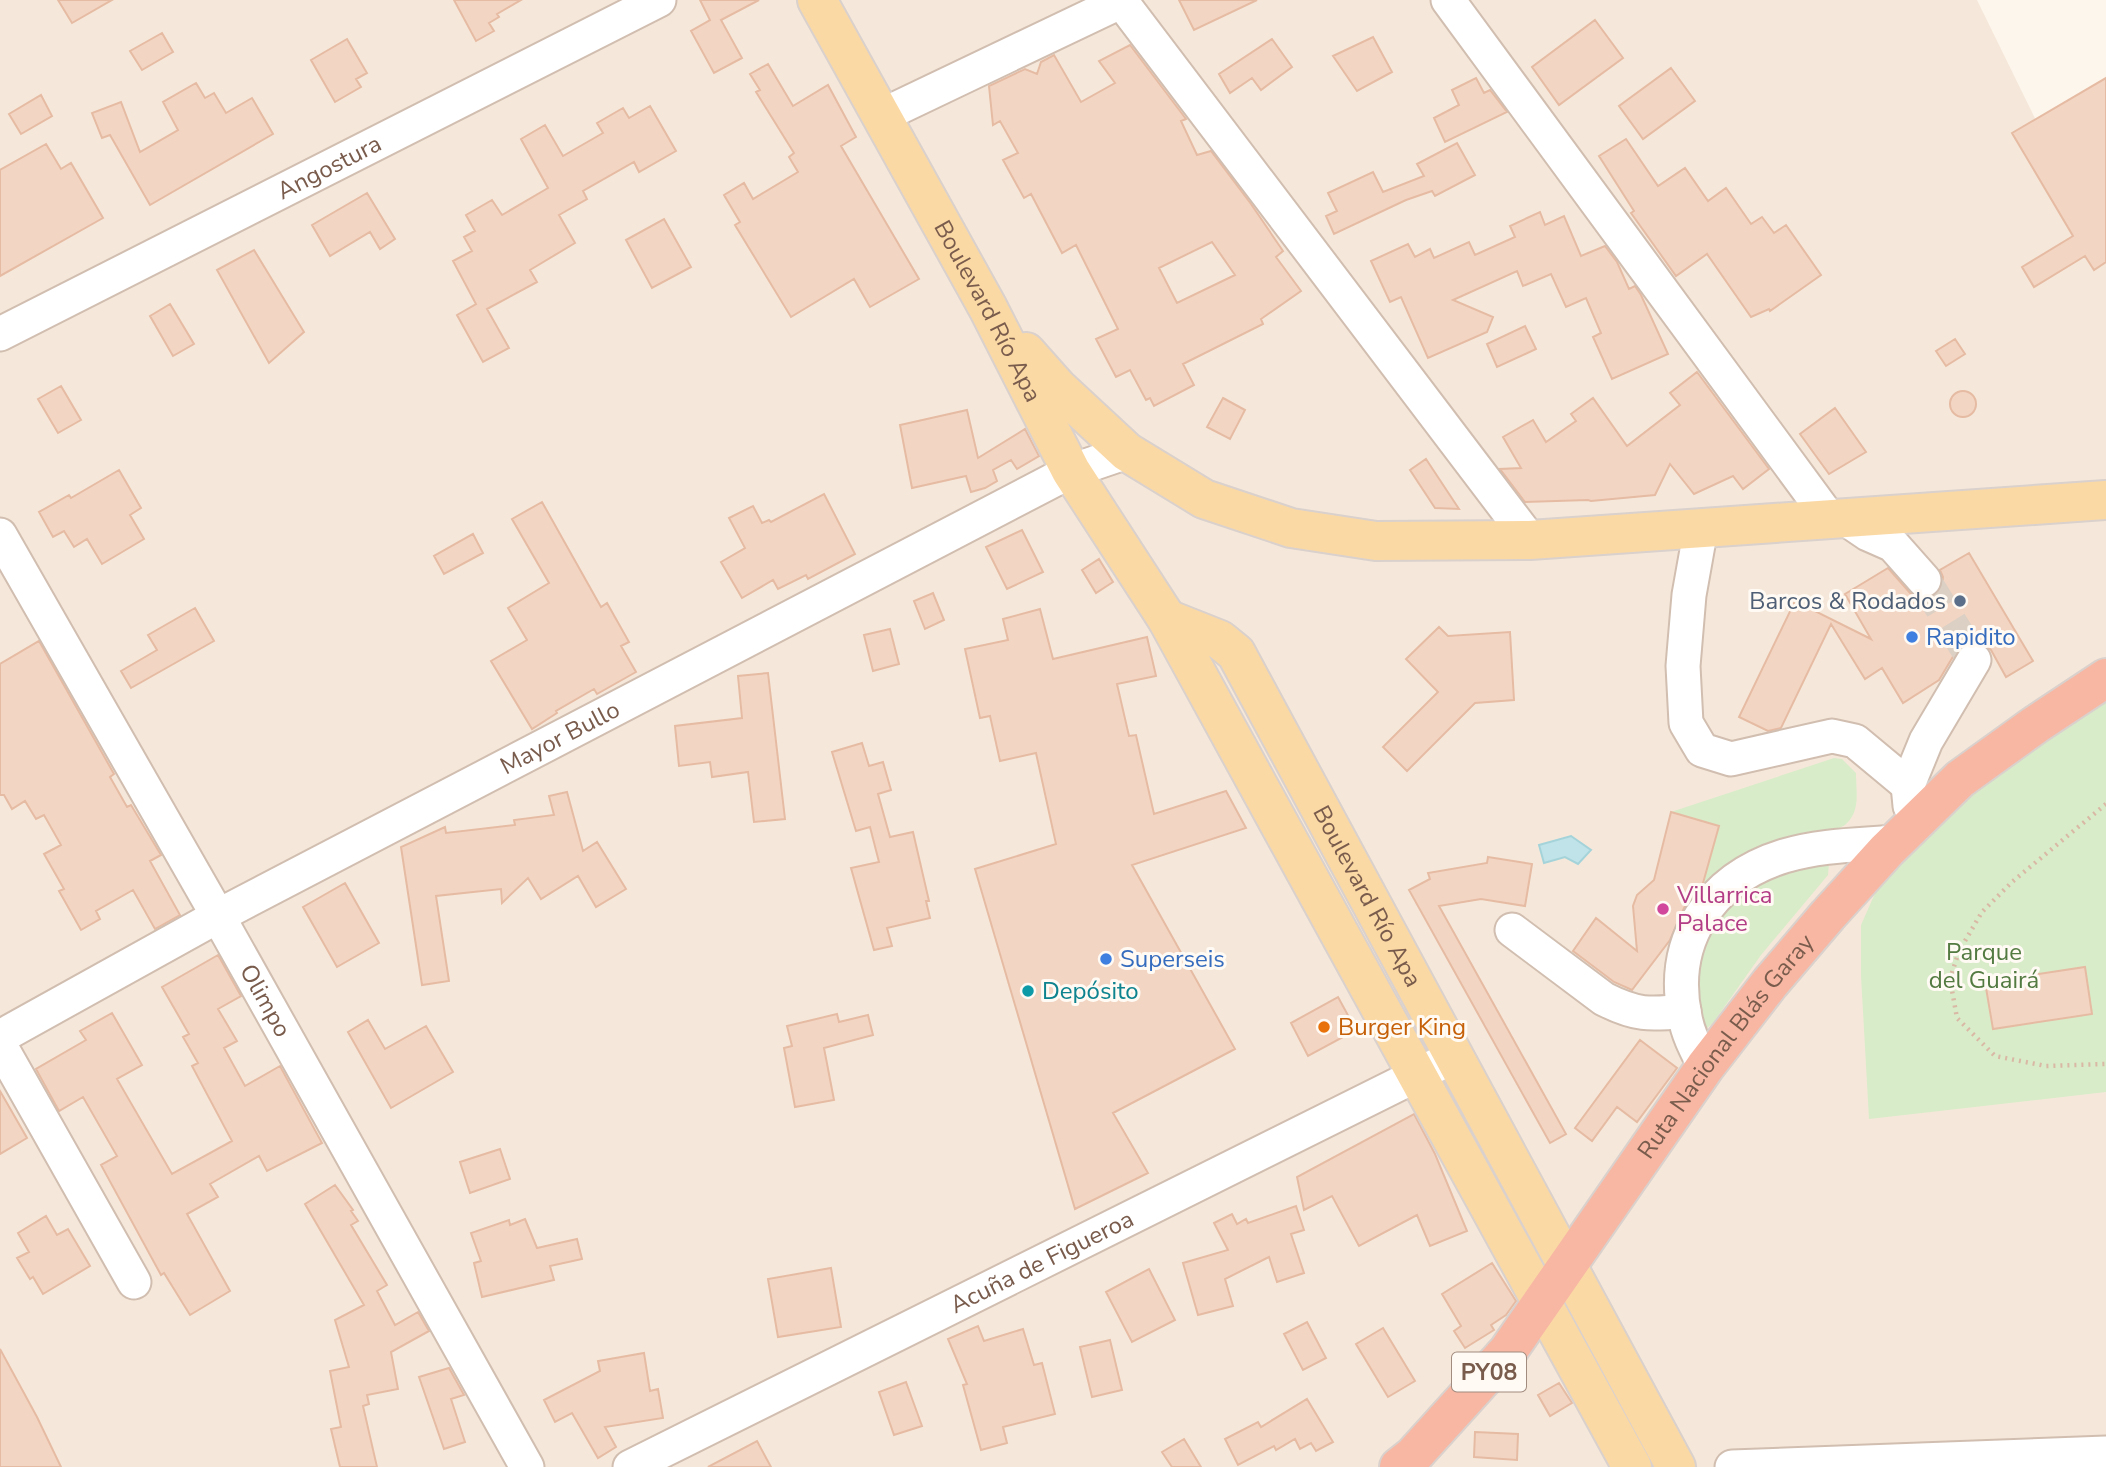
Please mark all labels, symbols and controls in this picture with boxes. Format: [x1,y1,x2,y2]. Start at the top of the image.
street label: Angostura [271,127,387,207]
street label: Boulevard Río Apa [926,214,1049,407]
place label: Barcos & Rodados [1749,585,1946,617]
marker: Barcos & Rodados [1952,593,1968,609]
place label: Rapidito [1926,621,2015,653]
marker: Rapidito [1904,629,1920,645]
street label: Mayor Bullo [495,693,625,782]
street label: Boulevard Río Apa [1305,800,1429,992]
place label: Villarrica Palace [1676,879,1773,939]
marker: Villarrica Palace [1655,901,1671,917]
street label: Ruta Nacional Blás Garay [1630,926,1822,1165]
park label: Parque del Guairá [1929,936,2039,996]
place label: Superseis [1120,943,1225,975]
marker: Superseis [1098,951,1114,967]
street label: Olimpo [232,958,299,1043]
place label: Depósito [1042,975,1139,1007]
marker: Depósito [1020,983,1036,999]
place label: Burger King [1338,1011,1466,1043]
marker: Burger King [1316,1019,1332,1035]
street label: Acuña de Figueroa [945,1203,1139,1321]
road number: PY08 [1452,1352,1526,1392]

